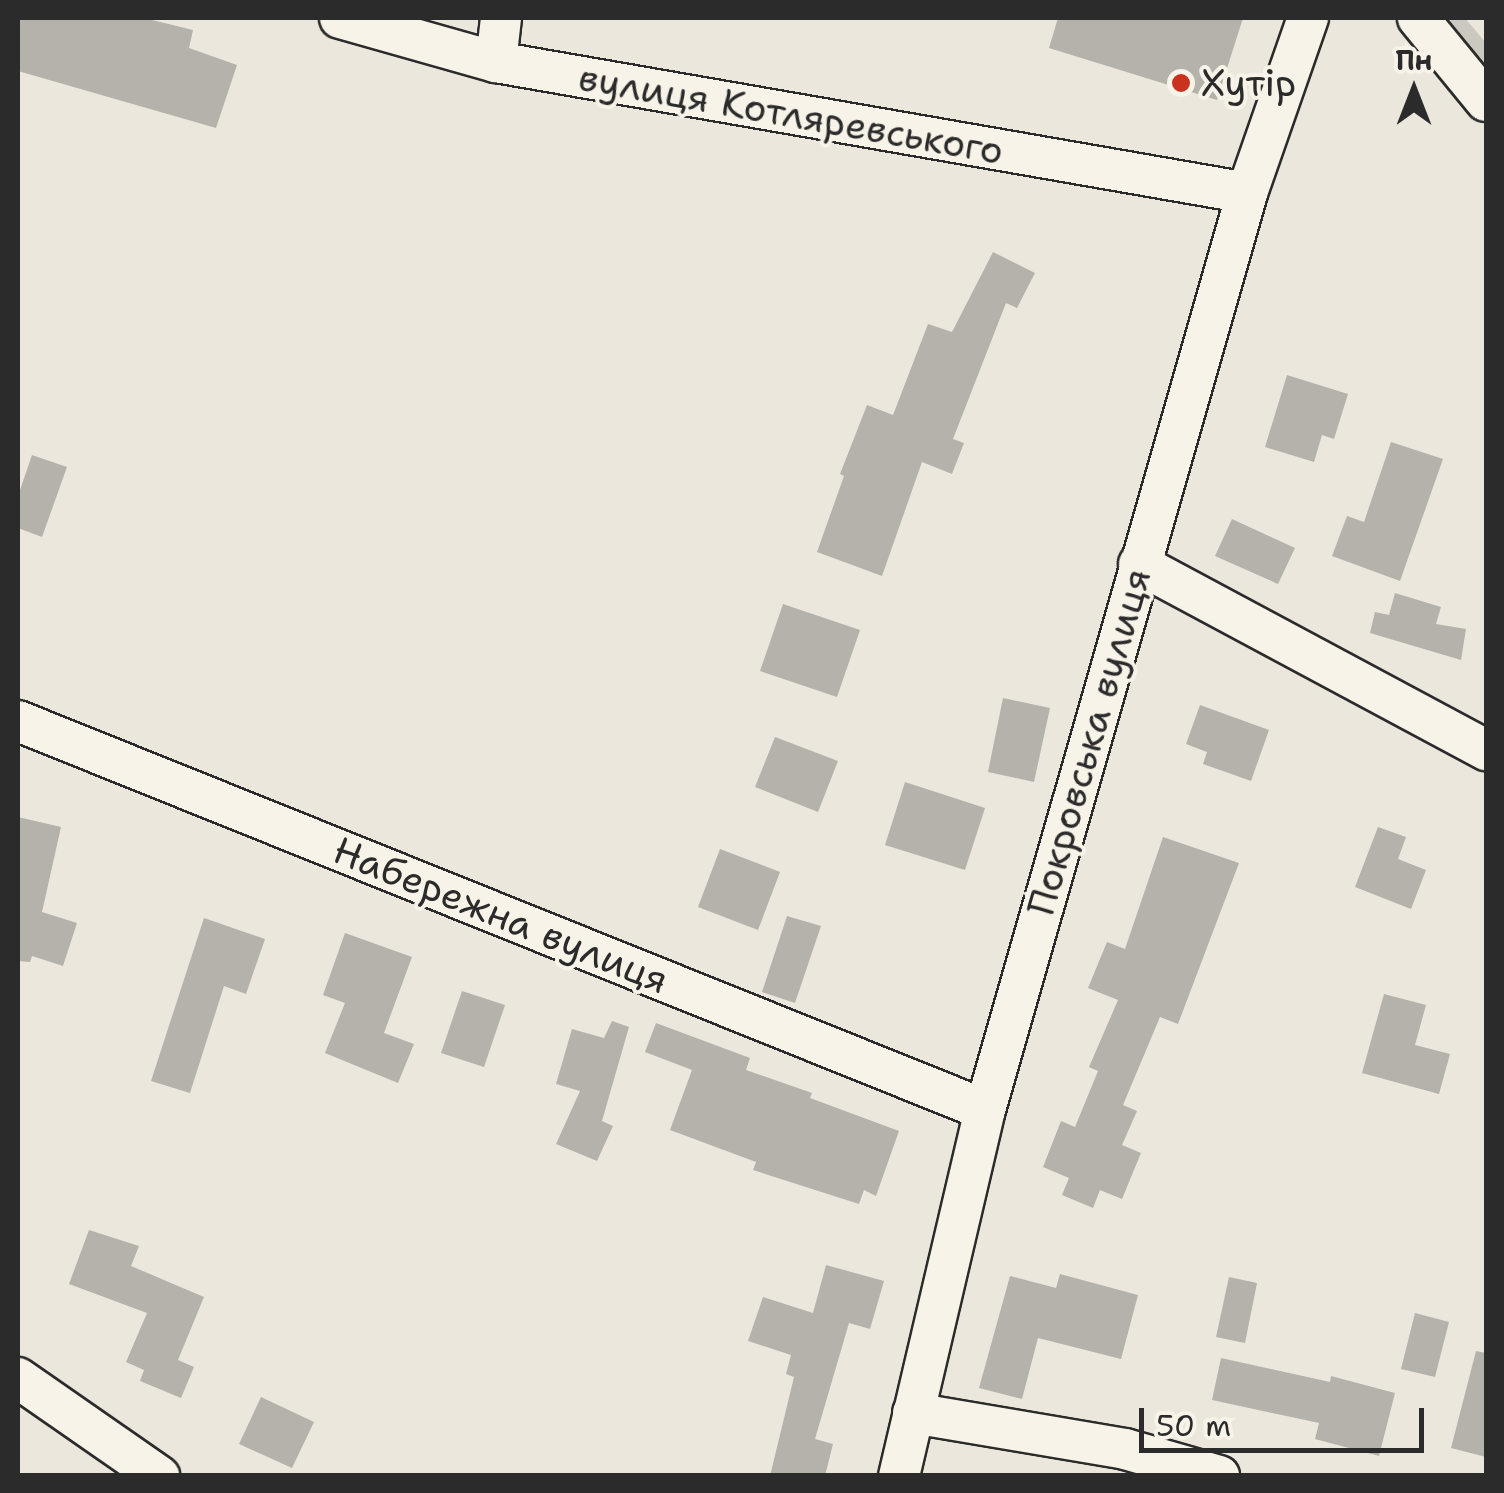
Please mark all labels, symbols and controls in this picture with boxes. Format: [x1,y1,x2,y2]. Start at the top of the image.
north arrow [1364,40,1464,140]
text: Пн [1396,41,1433,79]
street label: вулиця Котляревського [575,54,1007,174]
place label: Хутір [1201,60,1296,106]
marker: Хутір [1170,72,1192,94]
street label: Покровська вулиця [1018,563,1160,921]
street label: Набережна вулиця [327,827,675,1003]
scale bar [1144,1388,1429,1450]
text: 50 m [1156,1405,1231,1446]

